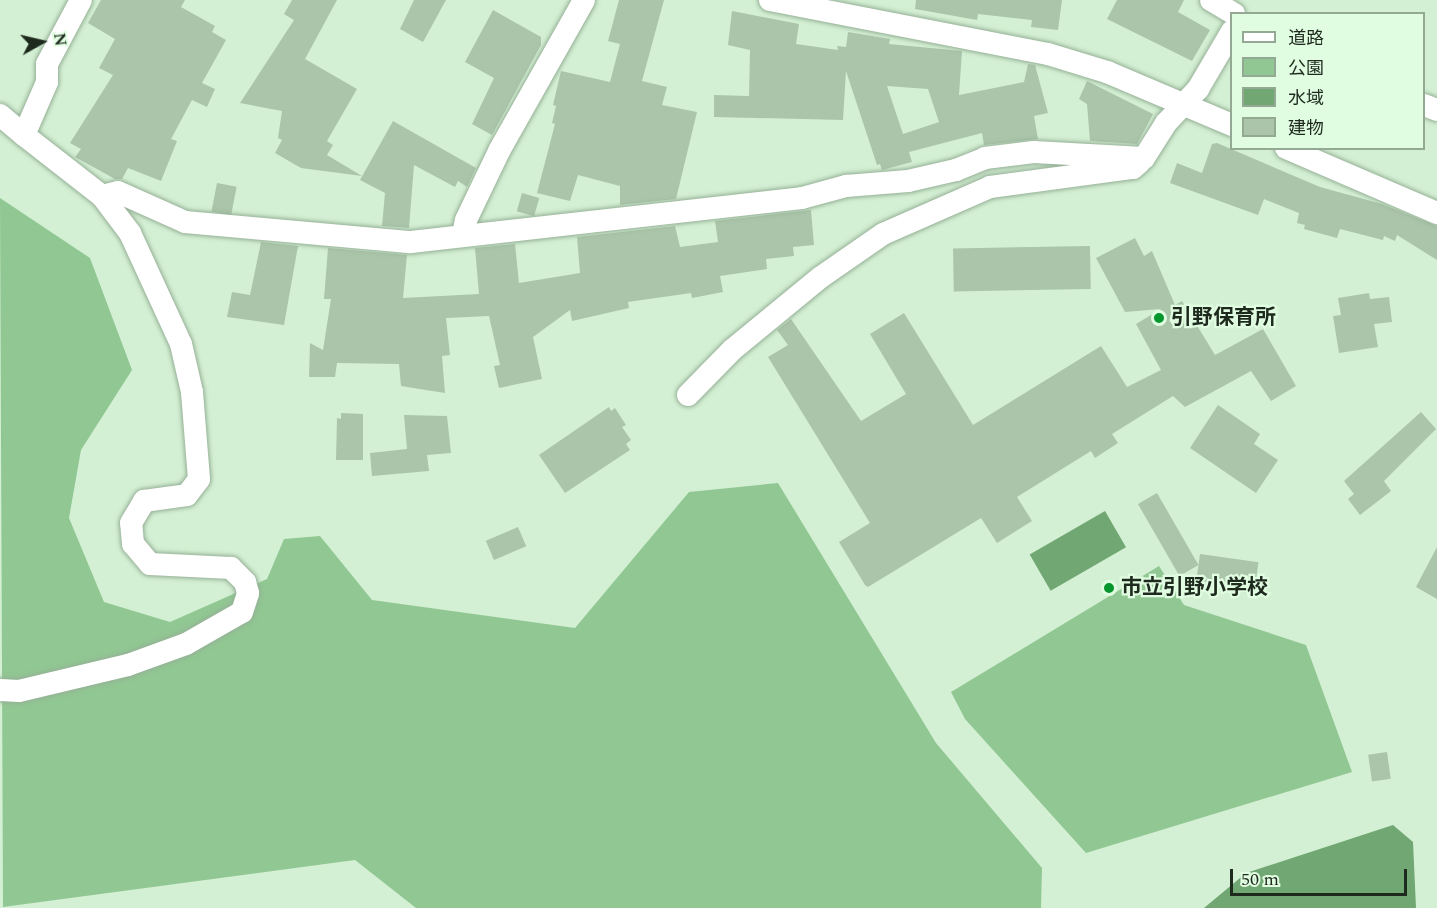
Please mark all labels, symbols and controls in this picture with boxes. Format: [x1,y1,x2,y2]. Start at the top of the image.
north arrow [12,12,72,72]
legend [1230,12,1425,150]
text: 道路 [1288,25,1324,52]
text: N [47,31,73,48]
text: 公園 [1288,55,1324,82]
text: 水域 [1288,85,1324,112]
text: 建物 [1288,115,1324,142]
place label: 引野保育所 [1171,305,1276,331]
marker: 引野保育所 [1152,311,1166,325]
place label: 市立引野小学校 [1121,575,1268,601]
marker: 市立引野小学校 [1102,581,1116,595]
scale bar [1233,857,1410,895]
text: 50 m [1241,866,1279,893]

